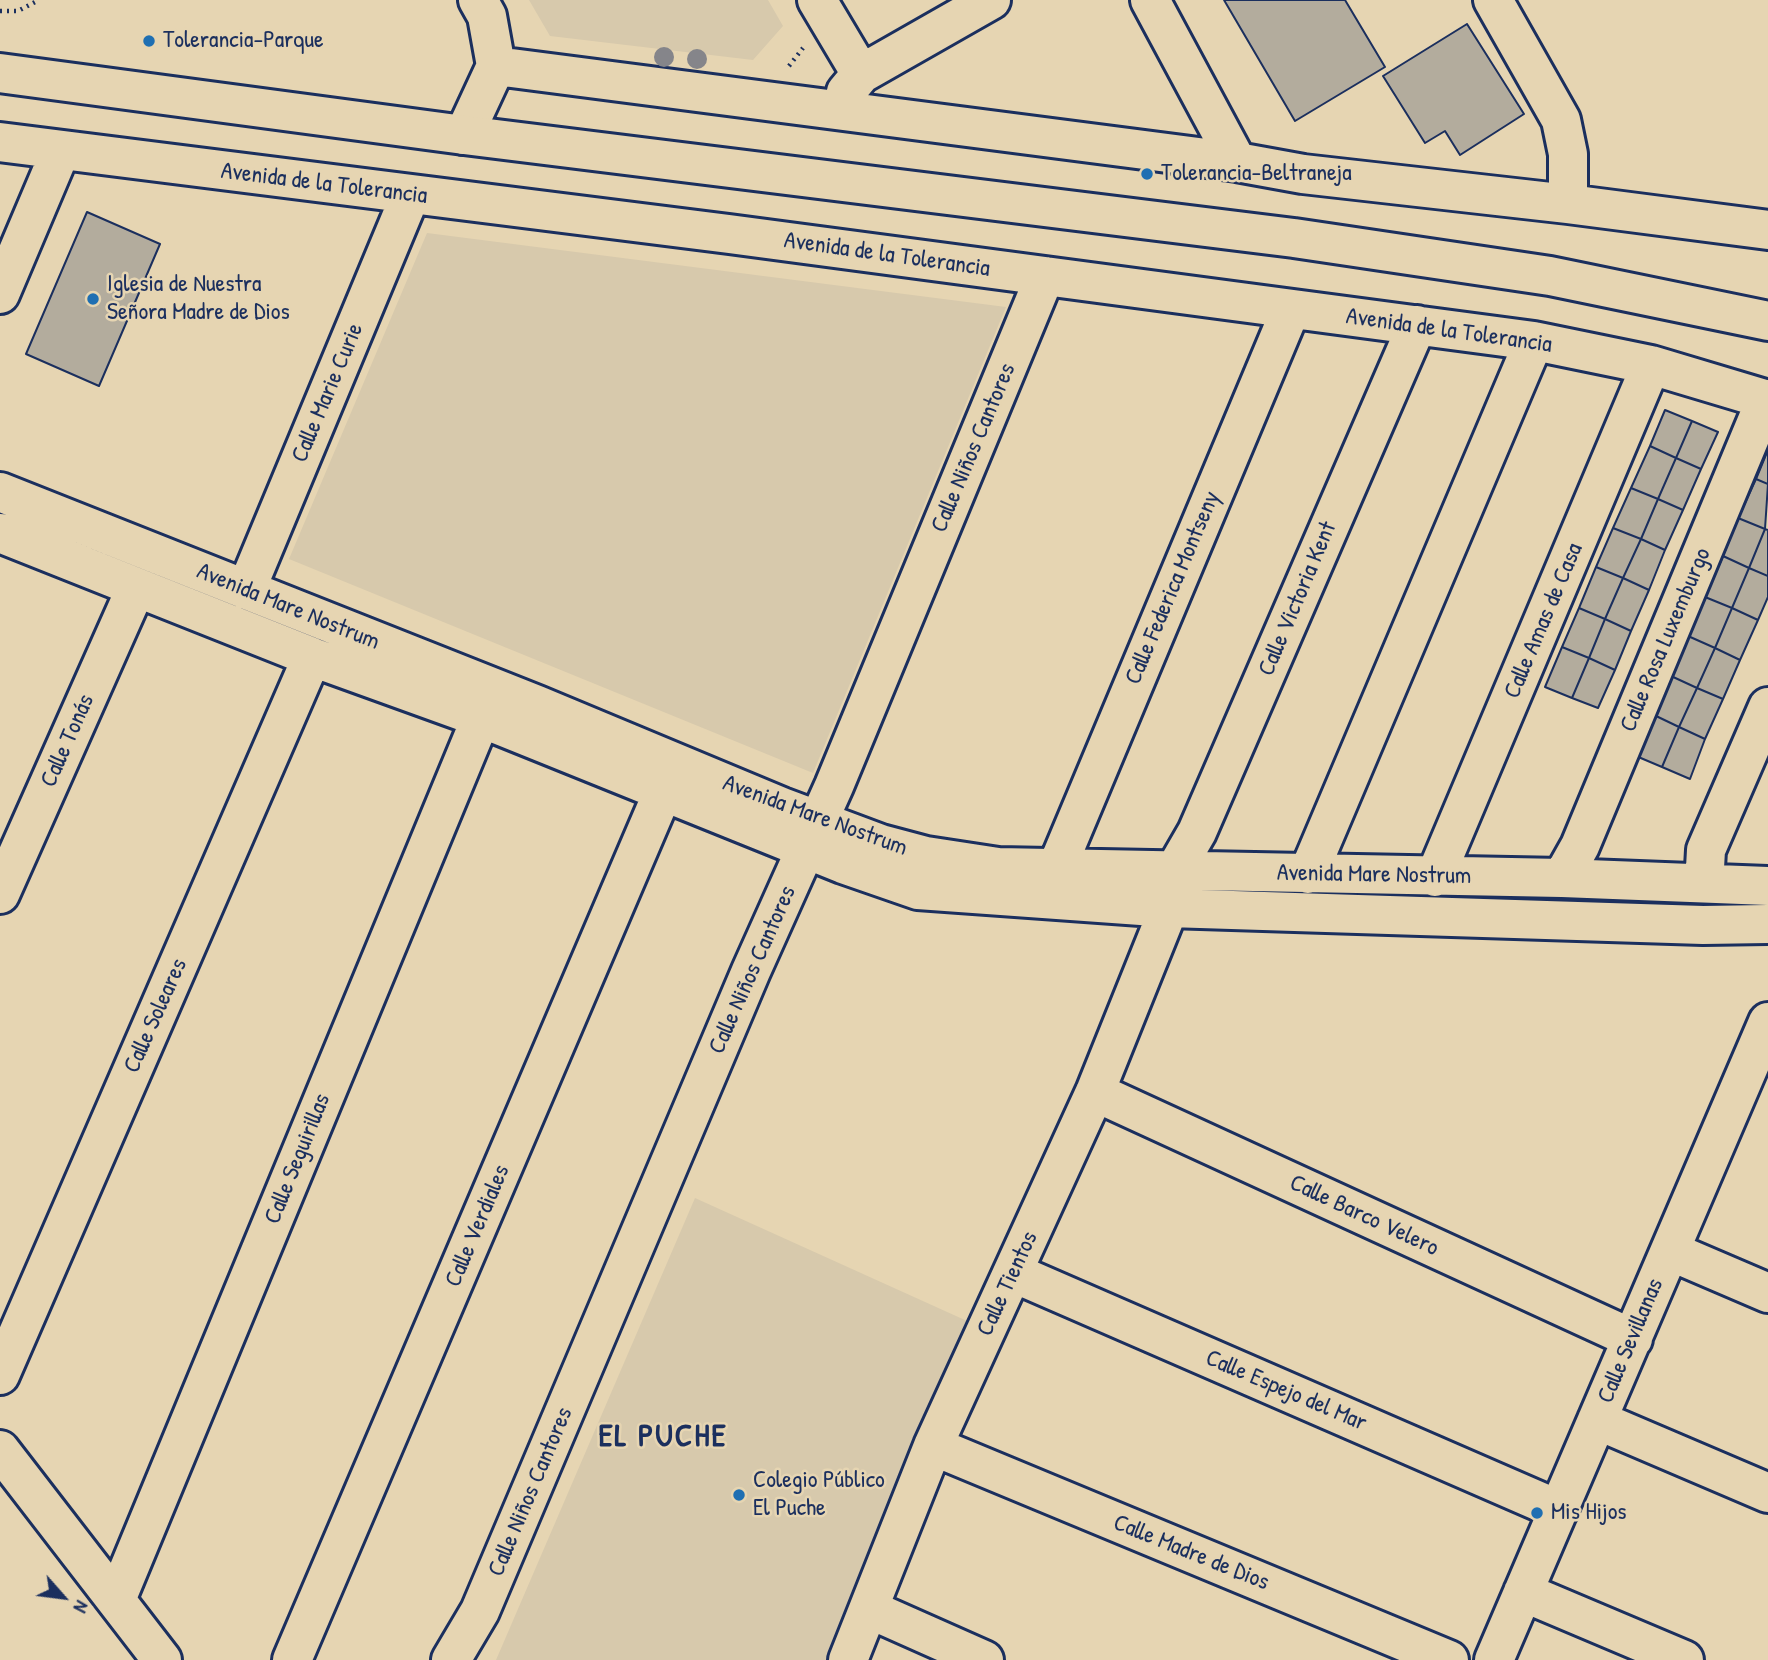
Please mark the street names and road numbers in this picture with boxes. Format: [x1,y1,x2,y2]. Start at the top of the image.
street label: Avenida de la Tolerancia [219,157,429,211]
street label: Avenida de la Tolerancia [782,226,992,284]
street label: Avenida de la Tolerancia [1344,302,1554,360]
street label: Calle Marie Curie [286,319,370,467]
street label: Calle Niños Cantores [925,359,1023,537]
street label: Calle Federica Montseny [1119,487,1227,689]
street label: Calle Victoria Kent [1253,518,1343,680]
street label: Calle Amas de Casa [1498,539,1590,703]
street label: Calle Rosa Luxemburgo [1614,544,1718,736]
street label: Avenida Mare Nostrum [192,557,384,657]
street label: Calle Tonás [35,690,101,792]
street label: Avenida Mare Nostrum [719,769,911,863]
street label: Avenida Mare Nostrum [1277,859,1471,891]
street label: Calle Niños Cantores [703,882,803,1058]
street label: Calle Soleares [118,954,194,1078]
street label: Calle Seguirillas [259,1090,337,1228]
street label: Calle Verdiales [439,1161,517,1291]
street label: Calle Barco Velero [1285,1169,1443,1263]
street label: Calle Tientos [971,1227,1045,1341]
street label: Calle Sevillanas [1592,1274,1670,1408]
street label: Calle Espejo del Mar [1201,1344,1371,1438]
street label: Calle Niños Cantores [482,1403,580,1581]
street label: Calle Madre de Dios [1109,1509,1273,1597]

